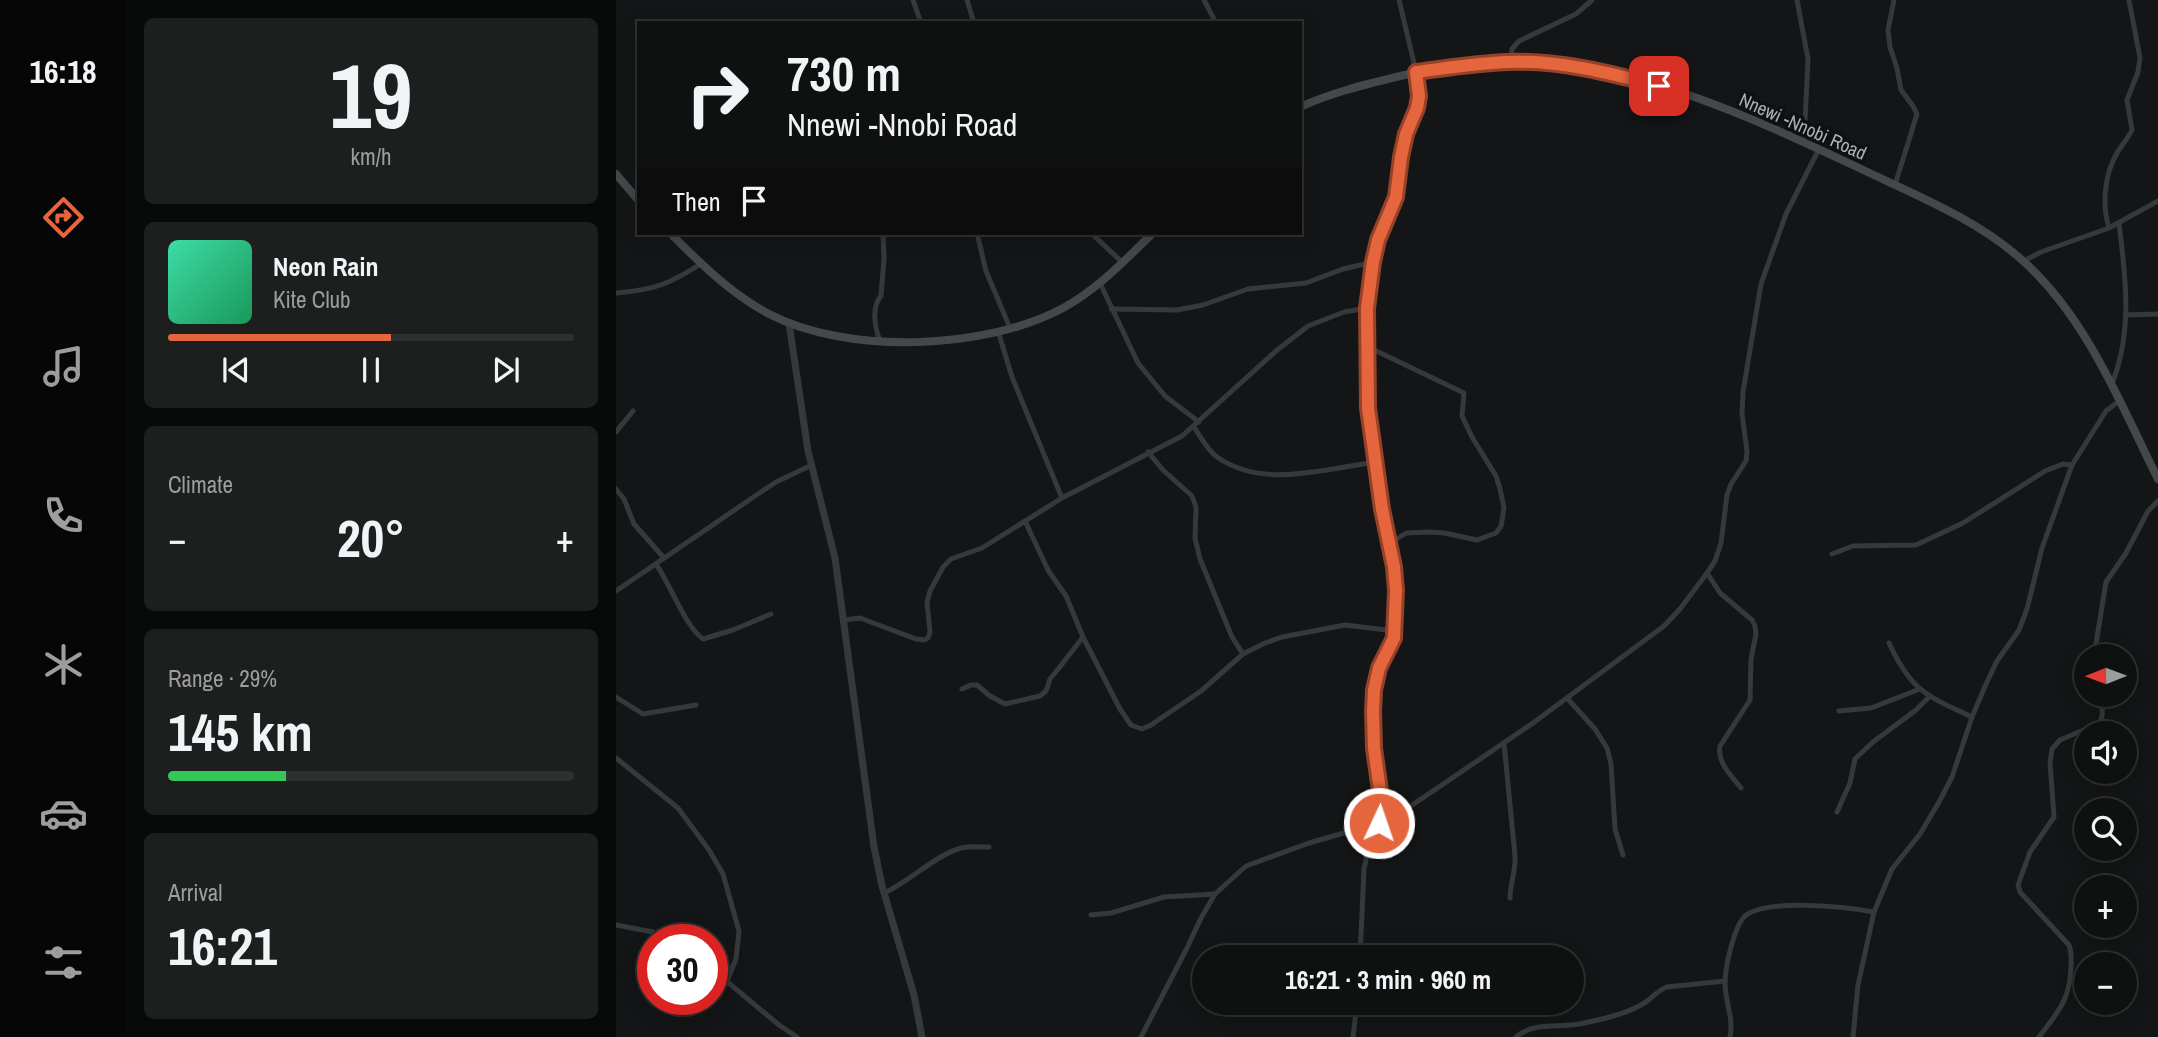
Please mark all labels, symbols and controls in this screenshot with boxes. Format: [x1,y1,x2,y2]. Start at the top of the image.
text: 19 [330,34,413,156]
text: 730 m [787,40,901,106]
icon: right [672,49,763,140]
text: 16:18 [29,50,97,93]
pin [1629,56,1689,116]
icon: arrive [1640,67,1678,105]
street label: Nnewi -Nnobi Road [1735,86,1871,166]
text: Nnewi -Nnobi Road [787,103,1017,146]
text: km/h [351,141,391,172]
icon: arrive [735,182,773,220]
text: Then [672,184,721,219]
icon: directions [39,193,88,242]
text: Neon Rain [273,249,378,284]
text: Kite Club [273,284,351,315]
icon: music [39,342,88,391]
icon: previous [217,351,255,389]
icon: pause [352,351,390,389]
icon: next [487,351,525,389]
text: Climate [168,469,233,500]
icon: phone [39,491,88,540]
text: 20° [337,503,405,573]
text: − [168,513,186,564]
text: + [556,513,574,564]
icon: climate [39,640,88,689]
north arrow [2074,644,2137,707]
map controls [2074,644,2137,1015]
text: Range · 29% [168,663,277,694]
text: 145 km [168,697,313,767]
button: sound [2074,721,2137,784]
position arrow [1342,786,1416,860]
icon: car [39,789,88,838]
button: search [2074,798,2137,861]
button: + [2074,875,2137,938]
text: Arrival [168,877,223,908]
text: 16:21 [168,911,277,981]
speed limit sign: 30 [637,924,728,1015]
icon: filters [39,938,88,987]
button: − [2074,952,2137,1015]
text: 16:21 · 3 min · 960 m [1285,962,1491,997]

